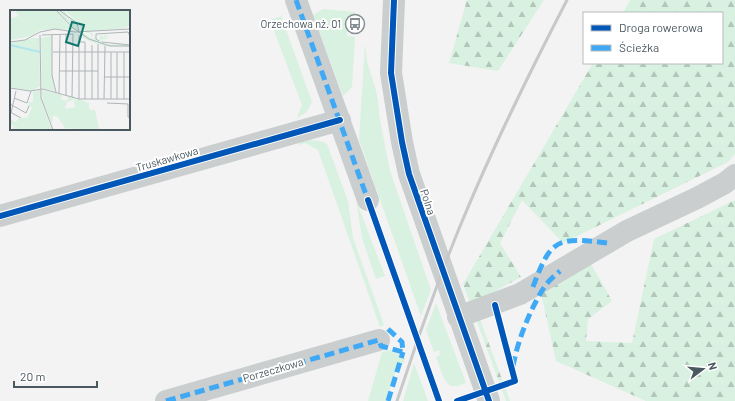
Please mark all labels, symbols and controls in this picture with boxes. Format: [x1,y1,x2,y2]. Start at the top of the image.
inset map [10,10,130,130]
legend [583,12,723,64]
bus stop icon: Orzechowa nż. 01 [344,13,366,35]
place label: Orzechowa nż. 01 [261,17,341,30]
text: Droga rowerowa [619,20,703,34]
text: Ścieżka [619,40,659,54]
street label: Truskawkowa [134,143,200,174]
street label: Polna [418,187,439,216]
north arrow [683,349,723,389]
street label: Porzeczkowa [241,355,305,384]
text: N [706,361,720,371]
scale bar [14,363,97,389]
text: 20 m [20,369,46,383]

